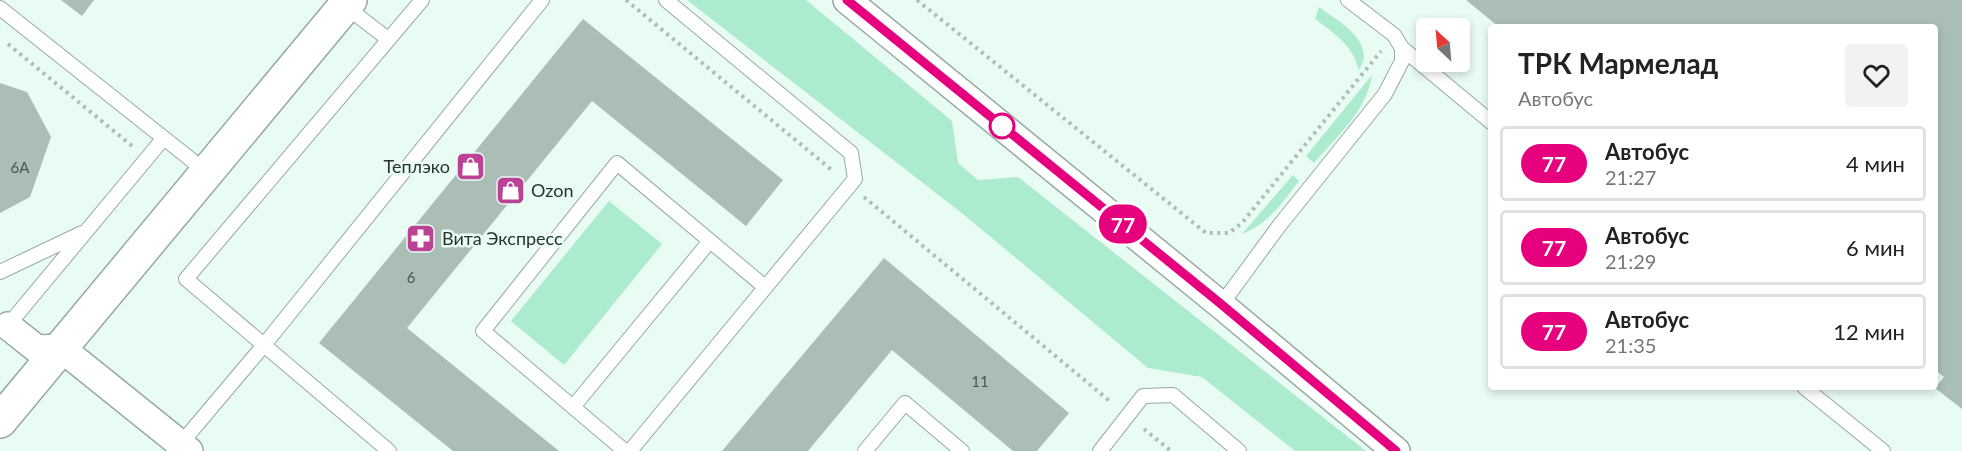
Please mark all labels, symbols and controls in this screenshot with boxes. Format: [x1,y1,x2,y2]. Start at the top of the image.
north arrow [1416,18,1470,72]
map controls [1416,18,1470,72]
button: heart [1845,44,1908,107]
text: ТРК Мармелад [1518,46,1718,80]
text: Автобус [1518,86,1593,110]
unlabelled marker [989,113,1015,139]
text: Автобус [1605,138,1689,165]
shop icon: Теплэко [455,150,487,182]
text: 4 мин [1846,150,1905,177]
text: 77 [1542,151,1566,176]
place label: Теплэко [384,155,450,177]
house number: 6А [11,158,30,176]
text: 21:27 [1605,165,1656,189]
shop icon: Ozon [494,174,526,206]
place label: Ozon [531,179,573,201]
line badge: 77 [1096,204,1150,244]
text: 77 [1111,212,1135,237]
pharmacy icon: Вита Экспресс [405,222,437,254]
text: Автобус [1605,222,1689,249]
place label: Вита Экспресс [442,227,563,249]
text: 6 мин [1846,234,1905,261]
text: 77 [1542,235,1566,260]
text: 21:29 [1605,249,1656,273]
house number: 6 [407,268,416,286]
text: Автобус [1605,306,1689,333]
text: 12 мин [1833,318,1905,345]
text: 77 [1542,319,1566,344]
text: 21:35 [1605,333,1656,357]
house number: 11 [971,372,989,390]

